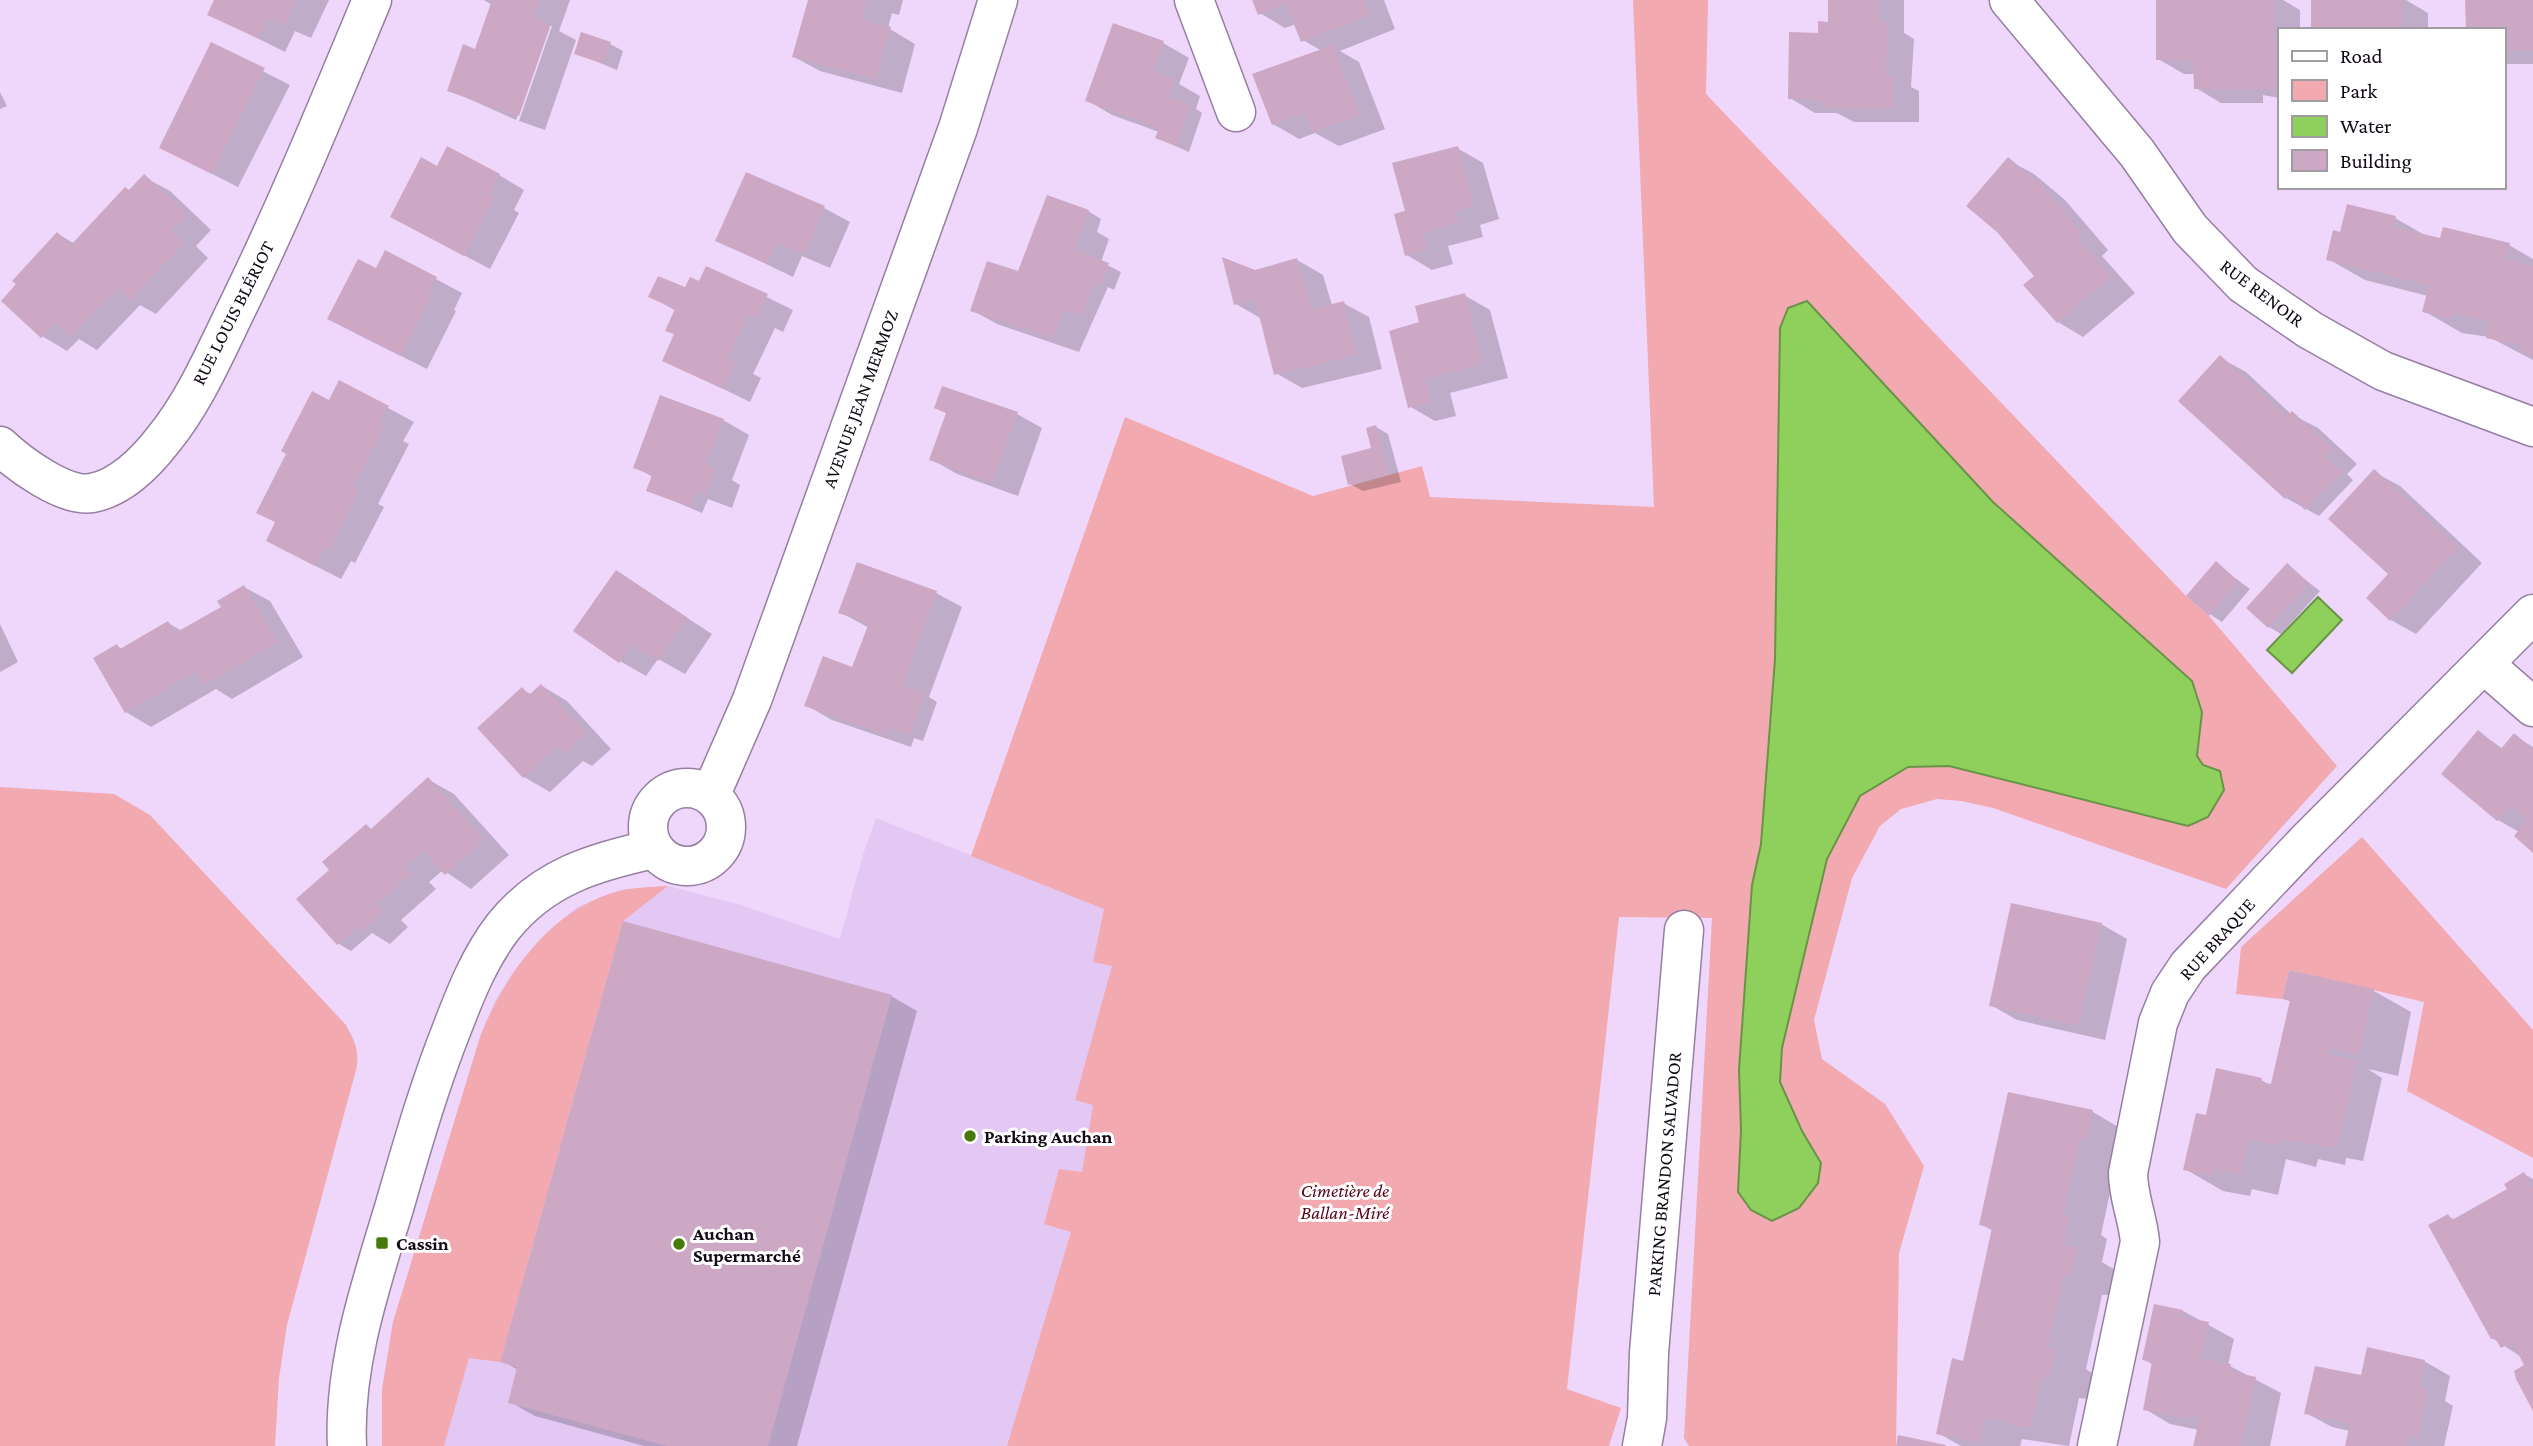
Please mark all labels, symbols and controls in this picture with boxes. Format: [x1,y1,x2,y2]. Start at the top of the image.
legend [2278,28,2505,189]
text: Road [2340,44,2383,68]
text: Park [2340,79,2377,103]
text: Water [2340,114,2392,138]
text: Building [2340,149,2412,173]
street label: RUE LOUIS BLÉRIOT [188,237,279,388]
street label: RUE RENOIR [2216,255,2308,331]
street label: AVENUE JEAN MERMOZ [818,307,902,491]
street label: RUE BRAQUE [2175,894,2259,984]
street label: PARKING BRANDON SALVADOR [1643,1050,1685,1297]
place label: Parking Auchan [984,1126,1112,1147]
marker: Parking Auchan [962,1128,978,1144]
park label: Cimetière de Ballan-Miré [1301,1180,1391,1223]
place label: Auchan Supermarché [692,1223,801,1266]
place label: Cassin [396,1233,449,1254]
marker: Cassin [374,1235,390,1251]
marker: Auchan Supermarché [671,1236,687,1252]

